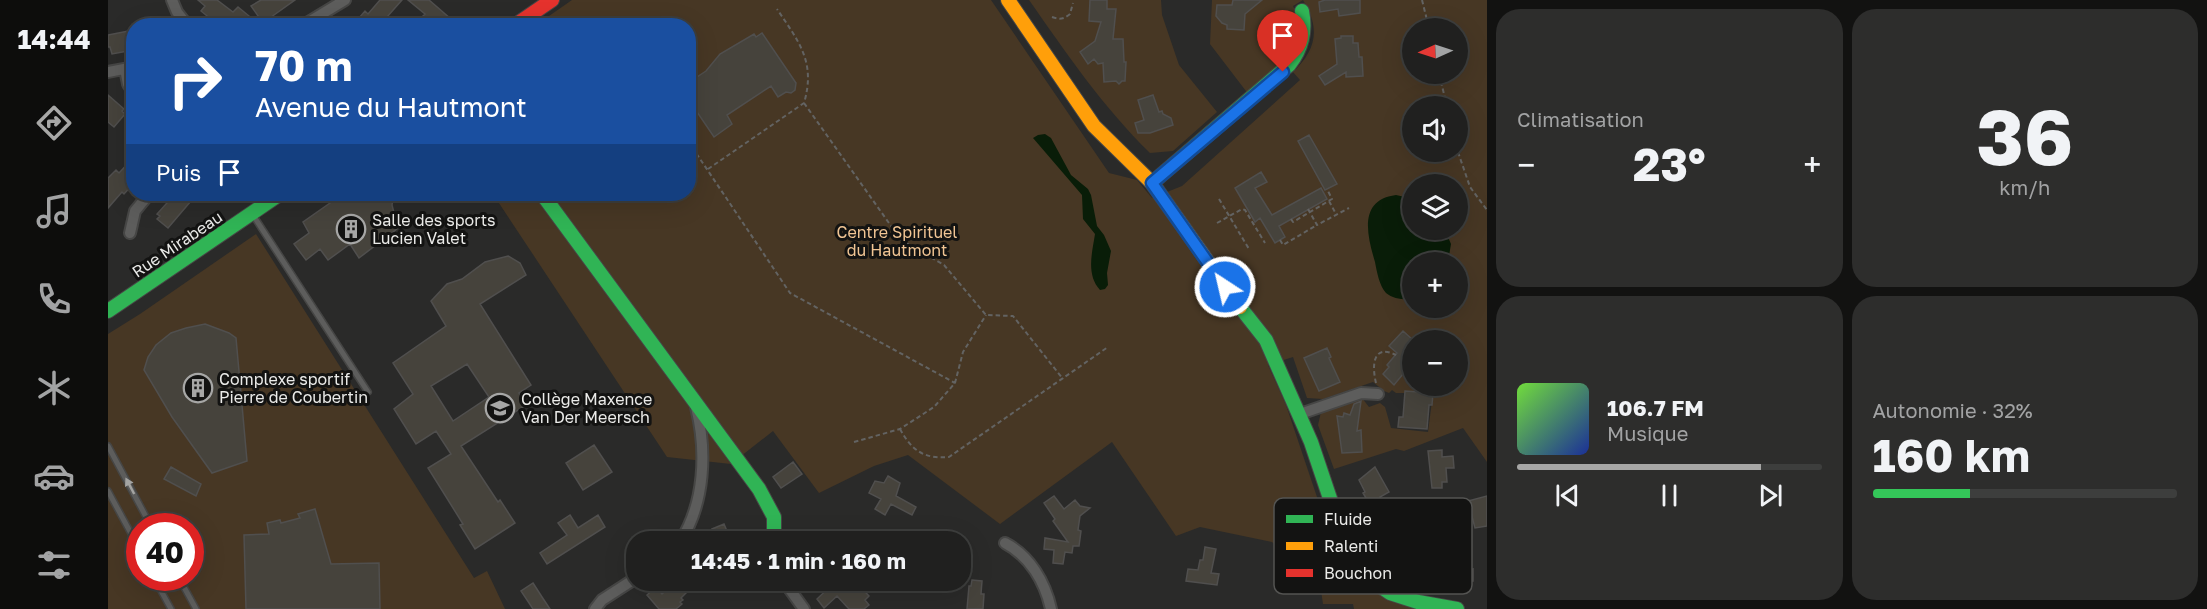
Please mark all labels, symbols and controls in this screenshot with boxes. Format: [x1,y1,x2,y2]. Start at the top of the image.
pin [1257,10,1308,72]
north arrow [1402,18,1468,84]
map controls [1402,18,1468,396]
icon: arrive [1266,19,1299,52]
text: 14:44 [17,23,91,55]
text: 70 m [255,40,352,90]
icon: right [156,42,234,120]
text: 36 [1976,89,2073,182]
text: Avenue du Hautmont [255,91,527,123]
button: sound [1402,96,1468,162]
icon: directions [33,102,75,144]
text: Climatisation [1517,107,1644,131]
text: 23° [1633,137,1705,191]
text: − [1517,145,1535,184]
text: + [1803,145,1821,184]
icon: arrive [213,156,246,189]
text: Puis [156,159,201,186]
button: layers [1402,174,1468,240]
text: km/h [1999,175,2050,199]
icon: music [33,190,75,232]
street label: Rue Mirabeau [128,206,226,282]
place label: Salle des sports Lucien Valet [372,210,496,248]
building icon: Salle des sports Lucien Valet [335,213,367,245]
park label: Centre Spirituel du Hautmont [837,222,957,260]
button: + [1402,252,1468,318]
position arrow [1193,255,1257,319]
icon: phone [33,278,75,320]
button: − [1402,330,1468,396]
icon: climate [33,367,75,409]
place label: Complexe sportif Pierre de Coubertin [219,369,368,407]
building icon: Complexe sportif Pierre de Coubertin [182,372,214,404]
place label: Collège Maxence Van Der Meersch [521,389,652,427]
school or university icon: Collège Maxence Van Der Meersch [484,392,516,424]
text: 106.7 FM [1607,394,1704,421]
text: Autonomie · 32% [1873,398,2033,422]
text: Musique [1607,421,1688,445]
text: 160 km [1873,428,2030,482]
icon: car [33,455,75,497]
one-way arrow [125,477,135,494]
icon: previous [1551,479,1584,512]
icon: pause [1653,479,1686,512]
icon: next [1754,479,1787,512]
legend [1274,498,1472,594]
text: Fluide [1324,509,1372,529]
speed limit sign: 40 [126,513,204,591]
text: Ralenti [1324,536,1378,556]
icon: filters [33,544,75,586]
text: 14:45 · 1 min · 160 m [691,547,906,574]
text: Bouchon [1324,563,1392,583]

